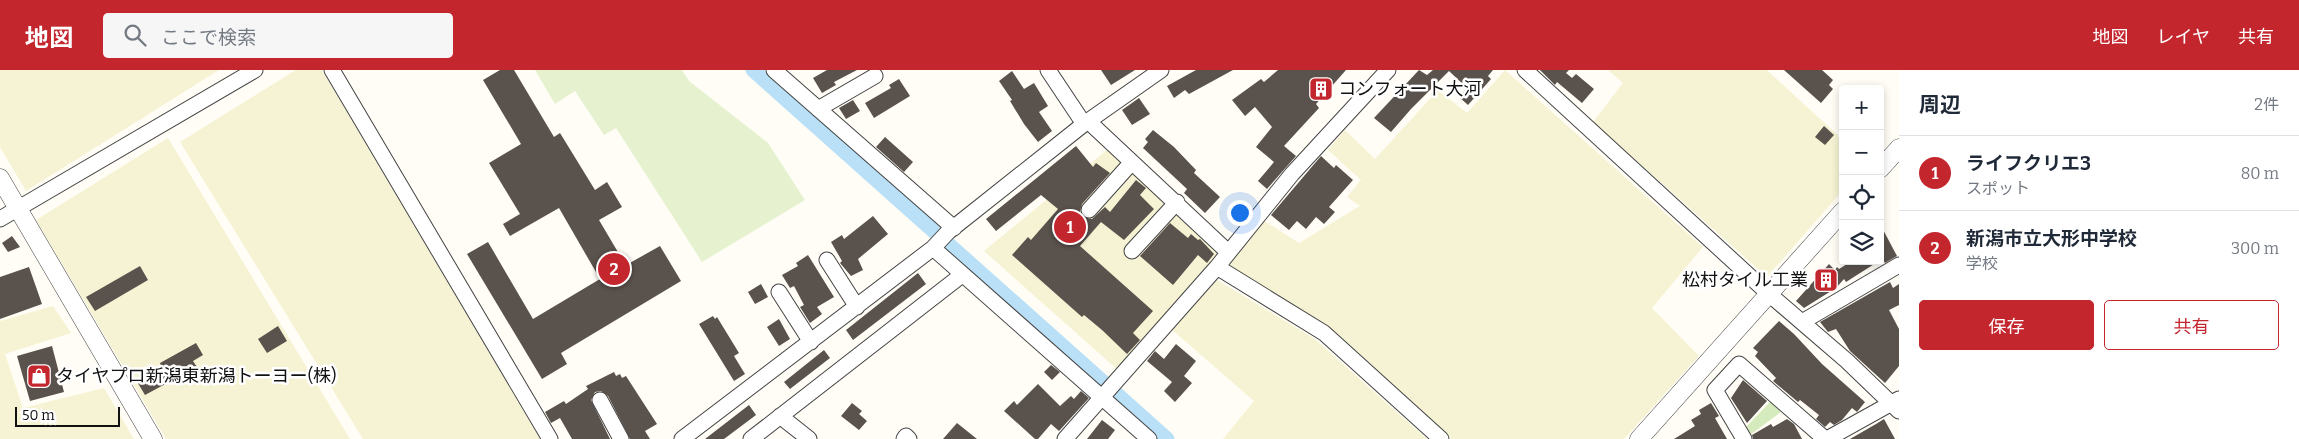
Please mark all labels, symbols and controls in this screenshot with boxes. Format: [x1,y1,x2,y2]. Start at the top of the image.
search box [103,13,453,58]
icon: search [121,21,149,49]
text: 地図 [25,24,73,52]
text: ここで検索 [161,26,256,49]
text: 地図 [2093,26,2129,48]
text: レイヤ [2157,26,2210,48]
text: 共有 [2238,26,2274,48]
building icon: コンフォート大河 [1308,76,1334,102]
place label: コンフォート大河 [1338,78,1481,100]
map controls [1839,85,1884,265]
button: + [1839,85,1884,130]
text: 周辺 [1919,92,1961,118]
text: 2件 [2254,95,2279,114]
button: − [1839,130,1884,175]
text: ライフクリエ3 [1966,152,2091,175]
text: 1 [1932,164,1938,183]
text: 80 m [2241,164,2279,183]
button: locate [1839,175,1884,220]
text: スポット [1966,179,2030,198]
your location [1227,200,1253,226]
pin: 1 [1054,208,1086,246]
button: layers [1839,220,1884,265]
text: 新潟市立大形中学校 [1966,227,2137,250]
text: 2 [1930,239,1940,258]
text: 300 m [2231,239,2279,258]
pin: 2 [598,250,630,288]
text: 学校 [1966,254,1998,273]
building icon: 松村タイル工業 [1813,267,1839,293]
place label: 松村タイル工業 [1682,269,1808,291]
button: 保存 [1919,300,2094,350]
button: 共有 [2104,300,2279,350]
shop icon: タイヤプロ新潟東新潟トーヨー(株) [26,363,52,389]
place label: タイヤプロ新潟東新潟トーヨー(株) [56,365,337,387]
scale bar [15,404,120,427]
text: 50 m [22,407,55,424]

